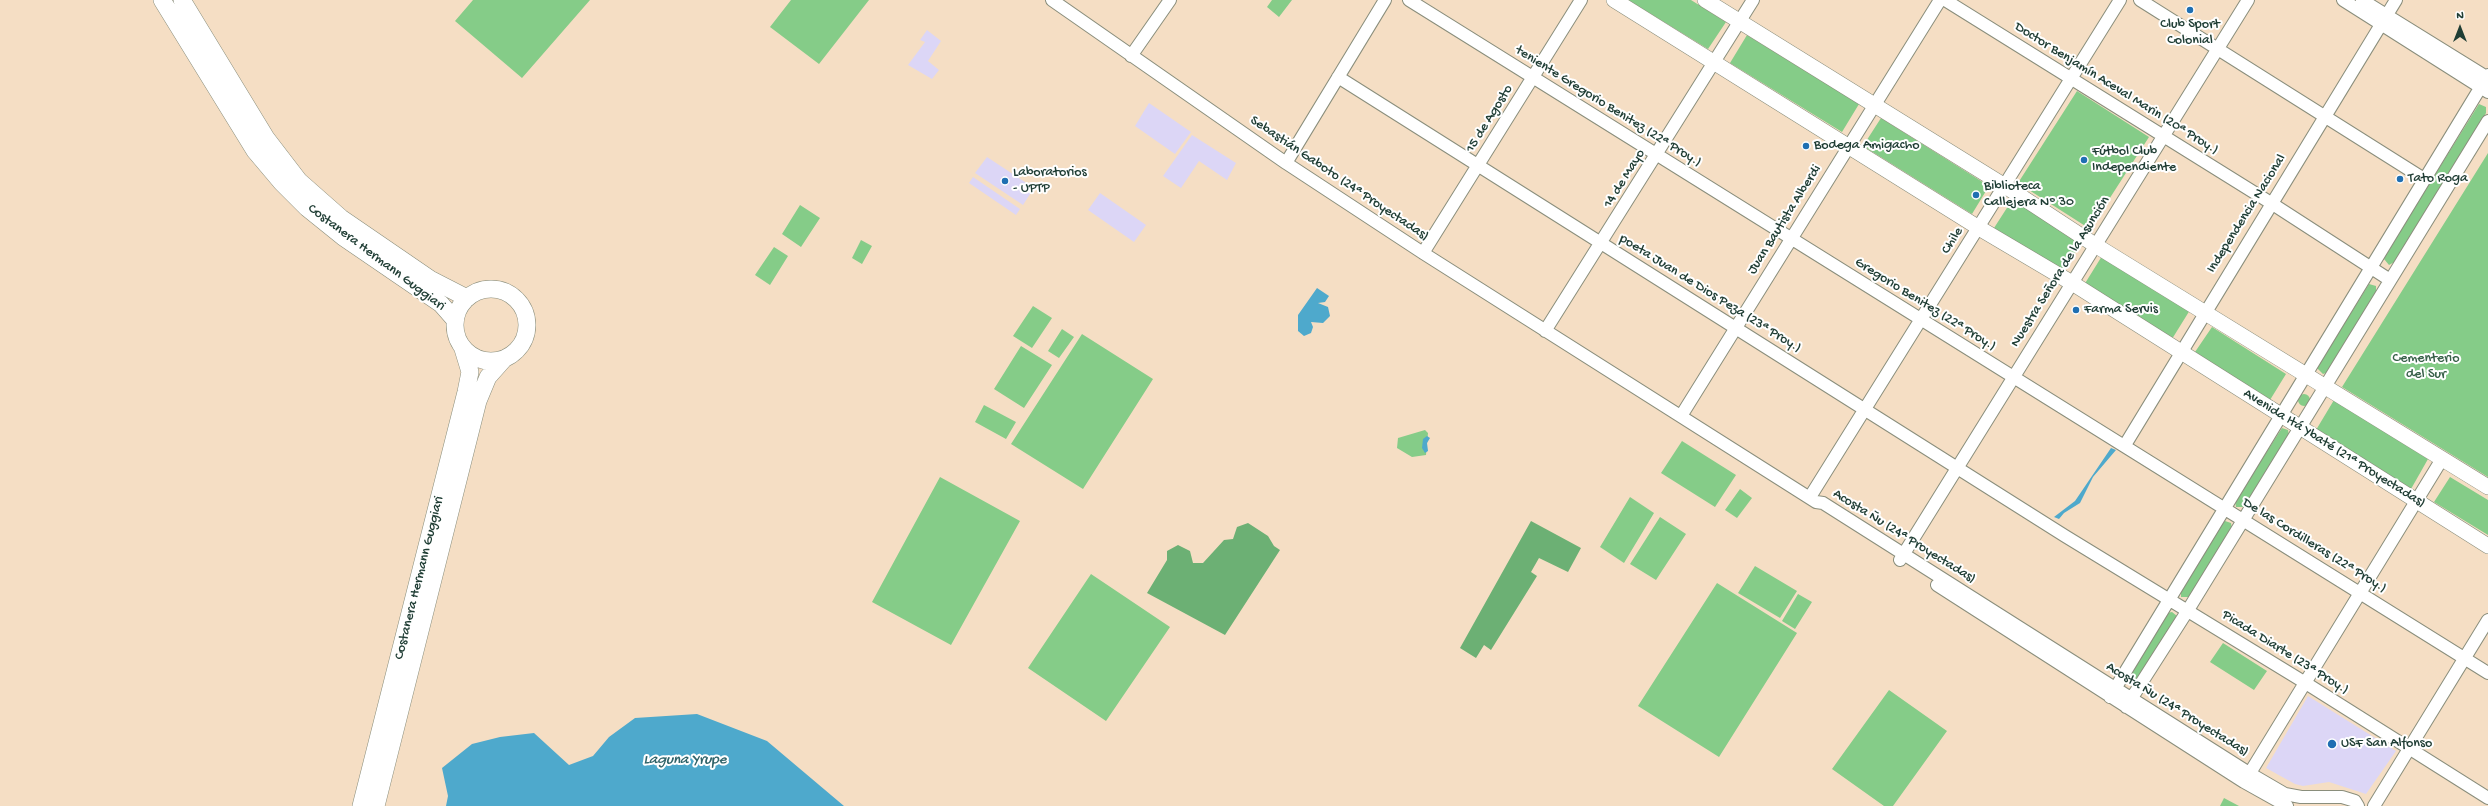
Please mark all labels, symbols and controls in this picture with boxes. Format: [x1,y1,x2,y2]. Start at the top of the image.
marker: Club Sport Colonial [2185,5,2195,15]
north arrow [2440,8,2480,48]
text: N [2456,10,2464,22]
place label: Club Sport Colonial [2160,17,2220,50]
street label: Doctor Benjamín Aceval Marin (20ª Proy.) [2011,19,2221,159]
street label: teniente Gregorio Benitez (22ª Proy.) [1512,43,1704,171]
street label: 15 de Agosto [1463,82,1517,156]
street label: Sebastián Gaboto (24ª Proyectadas) [1246,113,1432,245]
place label: Bodega Amigacho [1814,138,1919,154]
marker: Bodega Amigacho [1801,141,1811,151]
place label: Fútbol Club Independiente [2092,144,2176,176]
street label: 14 de Mayo [1600,147,1650,211]
street label: Independencia Nacional [2204,152,2290,276]
marker: Fútbol Club Independiente [2079,155,2089,165]
street label: Juan Bautista Alberdi [1744,162,1826,278]
place label: Laboratorios - UPTP [1013,165,1087,198]
place label: Tato Roga [2408,171,2468,187]
marker: Tato Roga [2395,174,2405,184]
marker: Laboratorios - UPTP [1000,176,1010,186]
place label: Biblioteca Callejera Nº 30 [1984,179,2074,212]
marker: Biblioteca Callejera Nº 30 [1971,190,1981,200]
street label: Nuestra Señora de la Asunción [2008,193,2114,351]
street label: Costanera Hermann Guggiari [304,201,448,315]
street label: Chile [1938,224,1968,258]
street label: poeta Juan de Dios Peza (23ª Proy.) [1616,231,1804,357]
street label: Gregorio Benitez (22ª Proy.) [1851,255,1999,355]
place label: Farma Servis [2084,302,2158,318]
marker: Farma Servis [2071,305,2081,315]
park label: Cementerio del Sur [2393,351,2459,384]
street label: Avenida Itá Ybaté (21ª Proyectadas) [2240,386,2428,512]
street label: Acosta Ñu (24ª Proyectadas) [1829,486,1979,588]
street label: Costanera Hermann Guggiari [392,494,448,662]
street label: De las Cordilleras (22ª Proy.) [2239,495,2389,597]
street label: Picada Diarte (23ª Proy.) [2219,607,2351,699]
street label: Acosta Ñu (24ª Proyectadas) [2102,659,2252,761]
place label: USF San Alfonso [2341,736,2432,752]
marker: USF San Alfonso [2326,738,2338,750]
water label: Laguna Yrupe [644,752,726,770]

